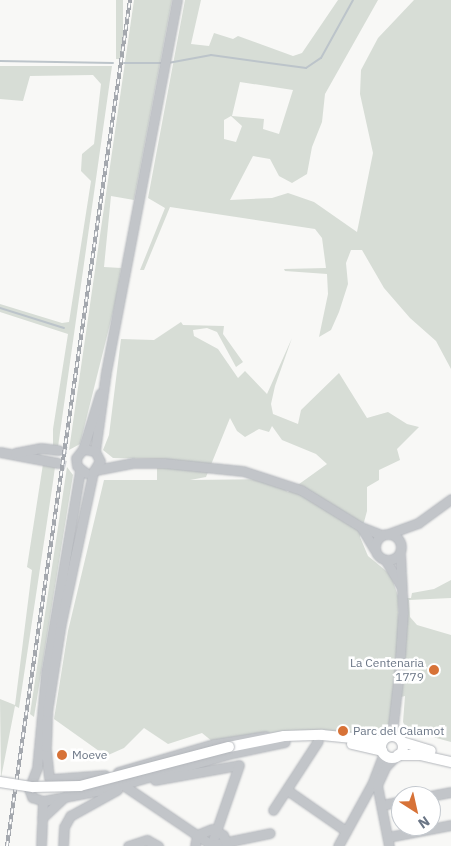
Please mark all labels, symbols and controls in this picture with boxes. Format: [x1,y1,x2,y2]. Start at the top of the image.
place label: La Centenaria 1779 [350,656,424,684]
marker: La Centenaria 1779 [428,664,440,676]
place label: Parc del Calamot [353,724,444,738]
marker: Parc del Calamot [337,725,349,737]
place label: Moeve [72,748,107,762]
marker: Moeve [56,749,68,761]
north arrow [391,786,441,836]
text: N [415,812,433,833]

